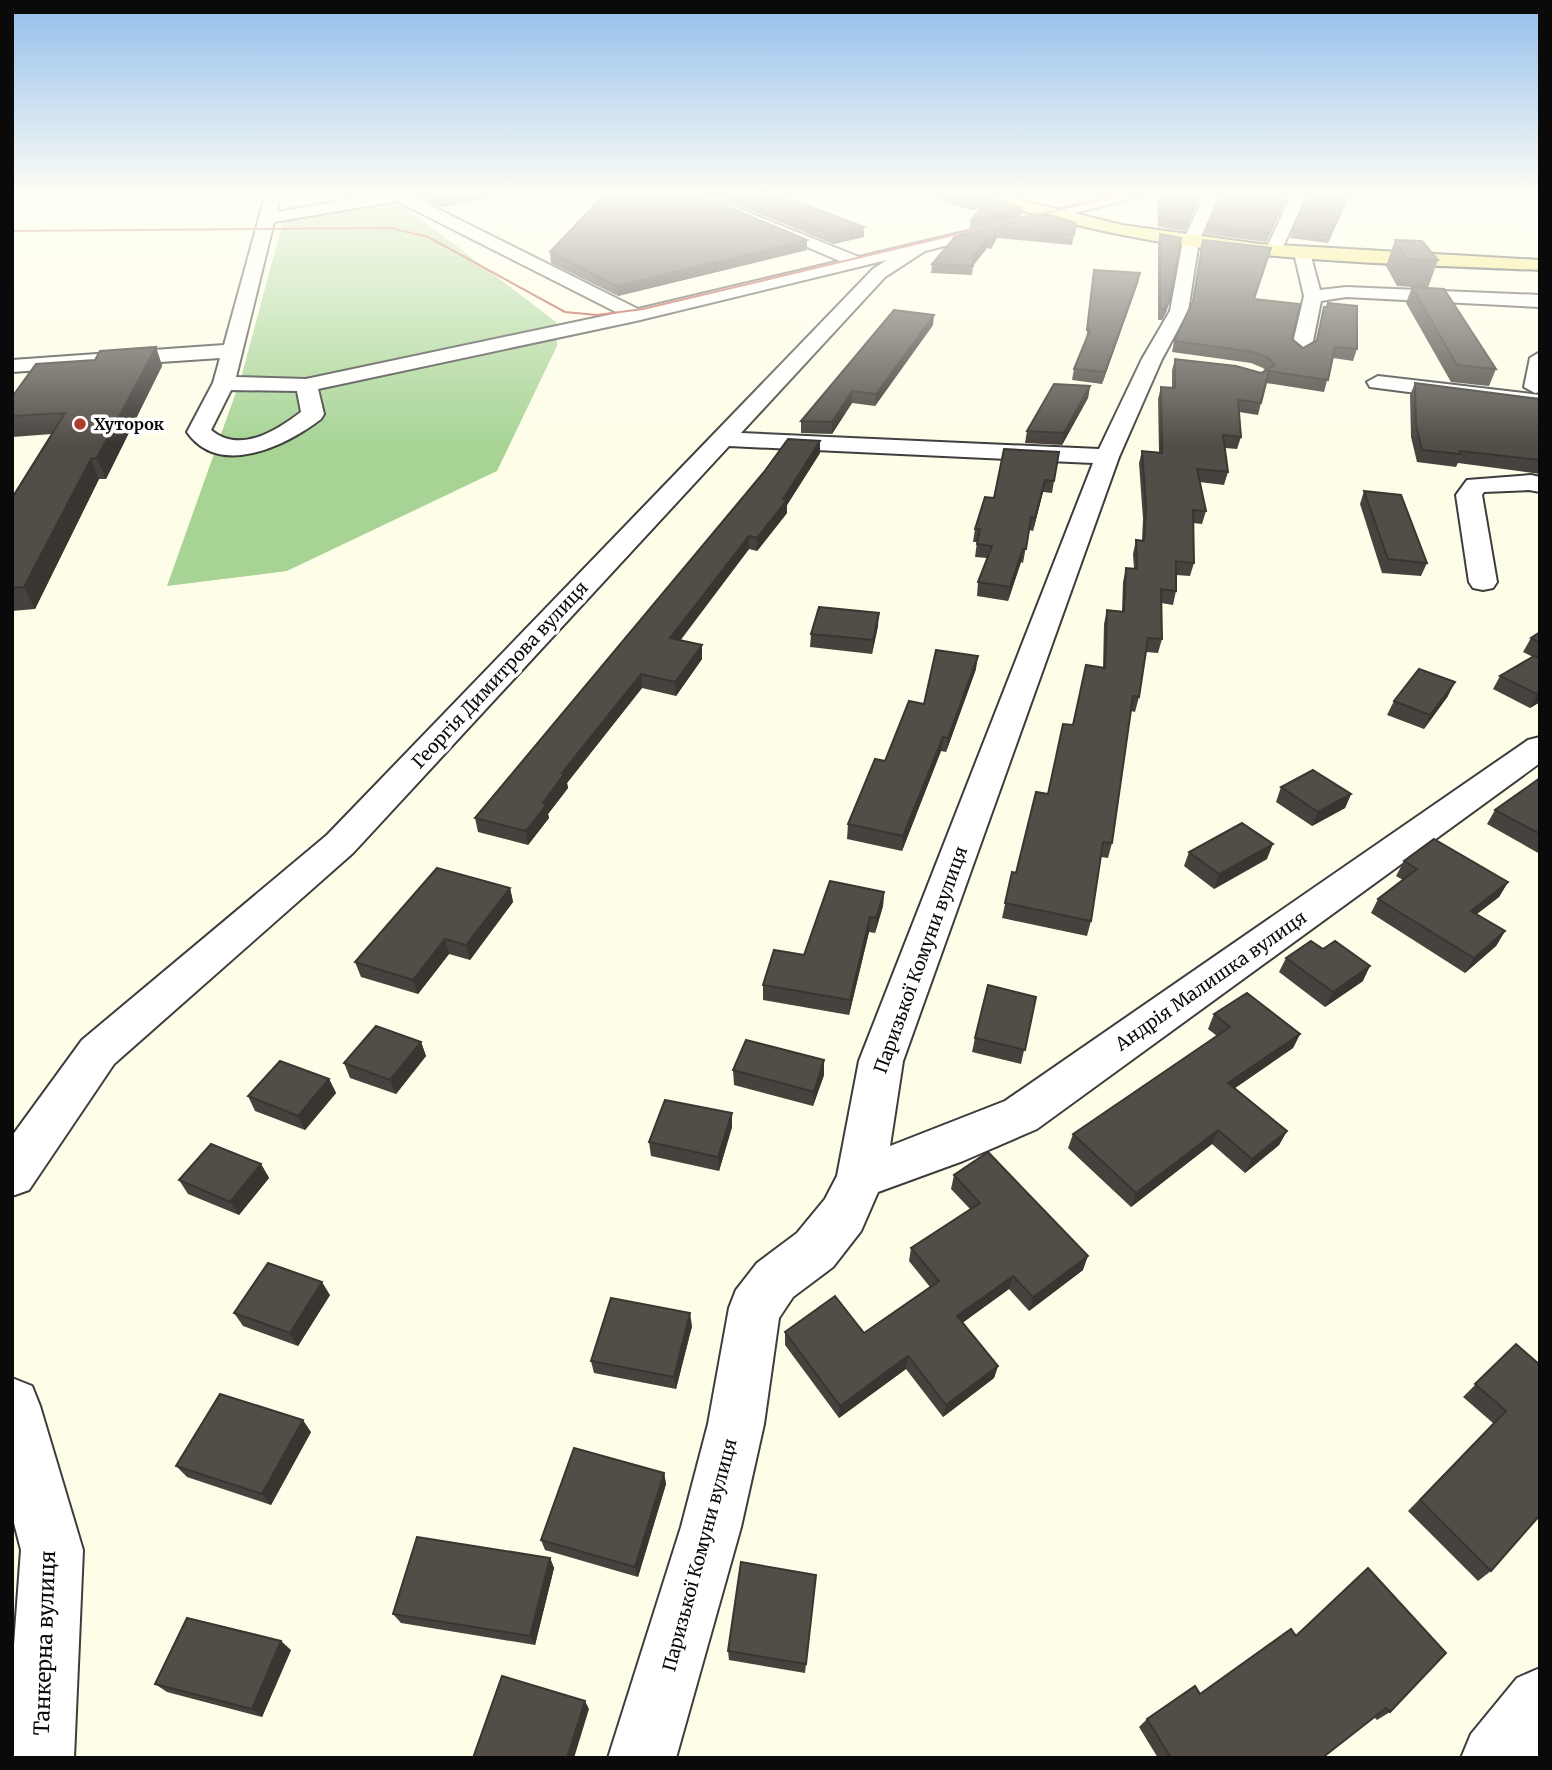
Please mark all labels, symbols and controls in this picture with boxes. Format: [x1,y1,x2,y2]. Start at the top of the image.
place label: Хуторок [94,414,165,434]
marker: Хуторок [72,416,88,432]
street label: Георгія Димитрова вулиця [407,576,593,773]
street label: Паризької Комуни вулиця [869,843,972,1077]
street label: Андрія Малишка вулиця [1110,905,1311,1056]
street label: Паризької Комуни вулиця [657,1436,742,1674]
street label: Танкерна вулиця [28,1550,61,1736]

